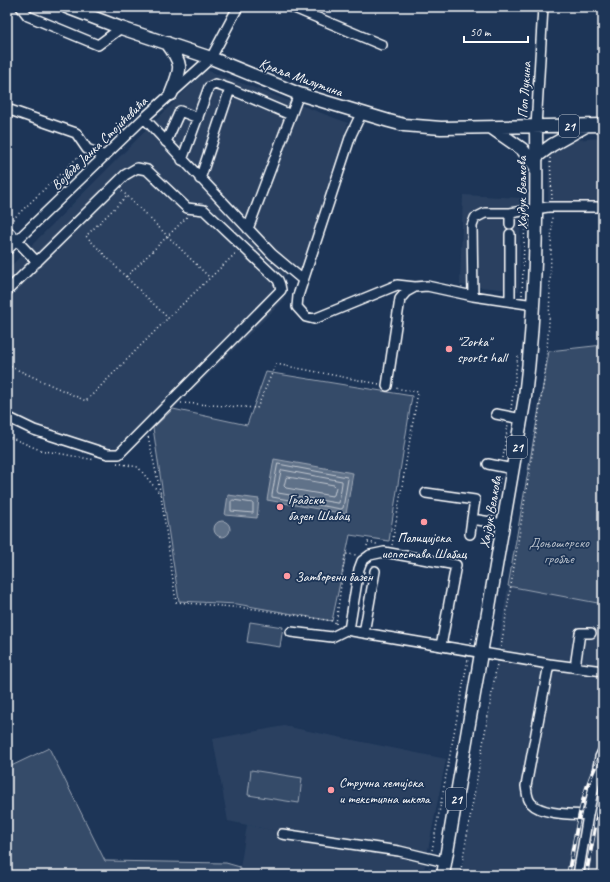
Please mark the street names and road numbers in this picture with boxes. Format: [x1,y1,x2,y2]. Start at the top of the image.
street label: Краља Милутина [257,55,346,101]
street label: Поп Лукина [514,60,535,119]
street label: Војводе Јанка Стојићевића [48,93,152,194]
road number: 21 [559,115,579,137]
street label: Хајдук Вељкова [513,155,530,230]
road number: 21 [507,436,527,458]
street label: Хајдук Вељкова [476,473,505,550]
road number: 21 [446,788,466,810]

